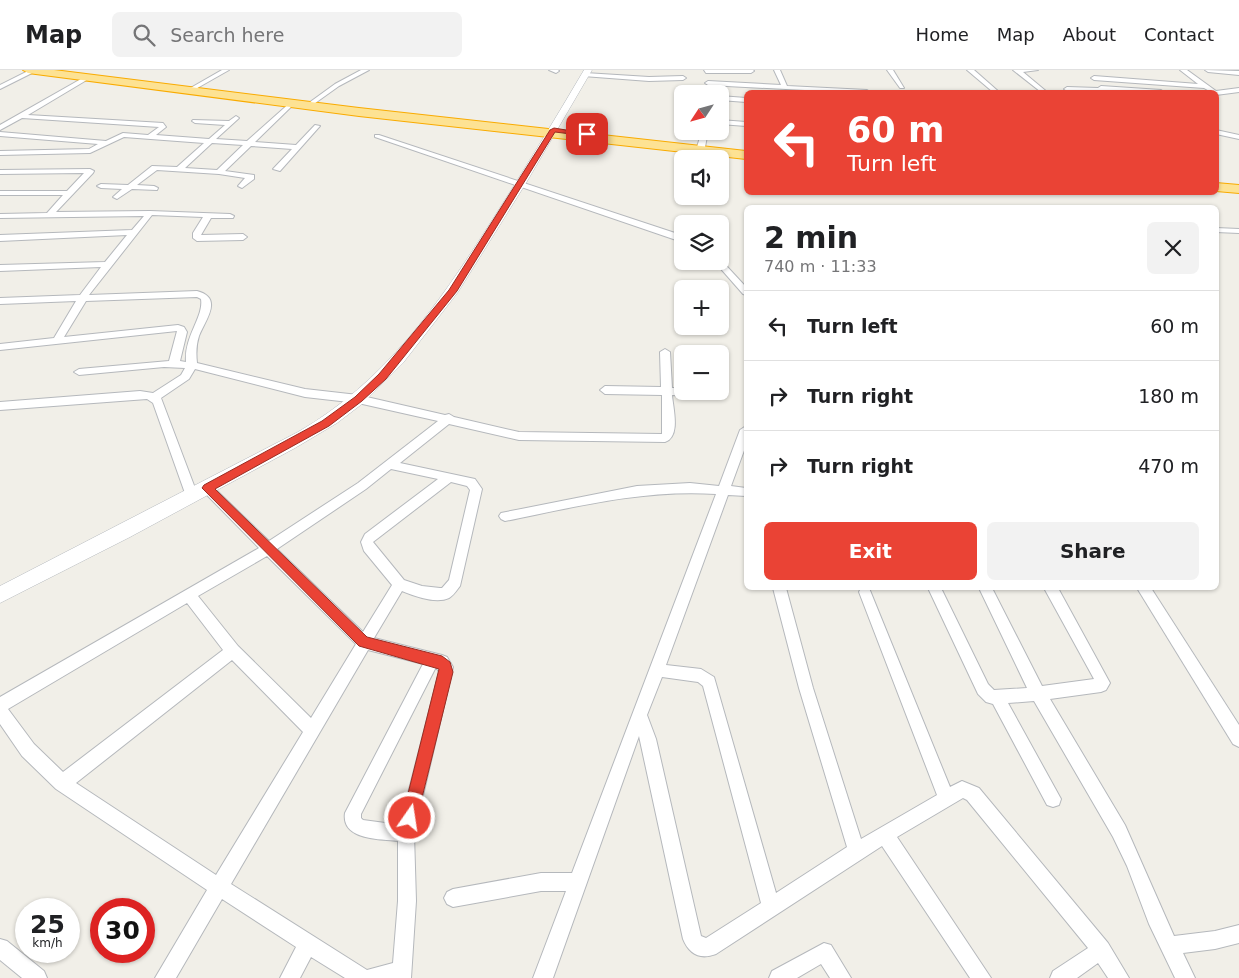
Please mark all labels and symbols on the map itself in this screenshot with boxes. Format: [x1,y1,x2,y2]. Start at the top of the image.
north arrow [674,85,729,140]
pin [566,113,608,155]
position arrow [383,791,435,843]
speed limit sign: 30 [90,898,155,963]

